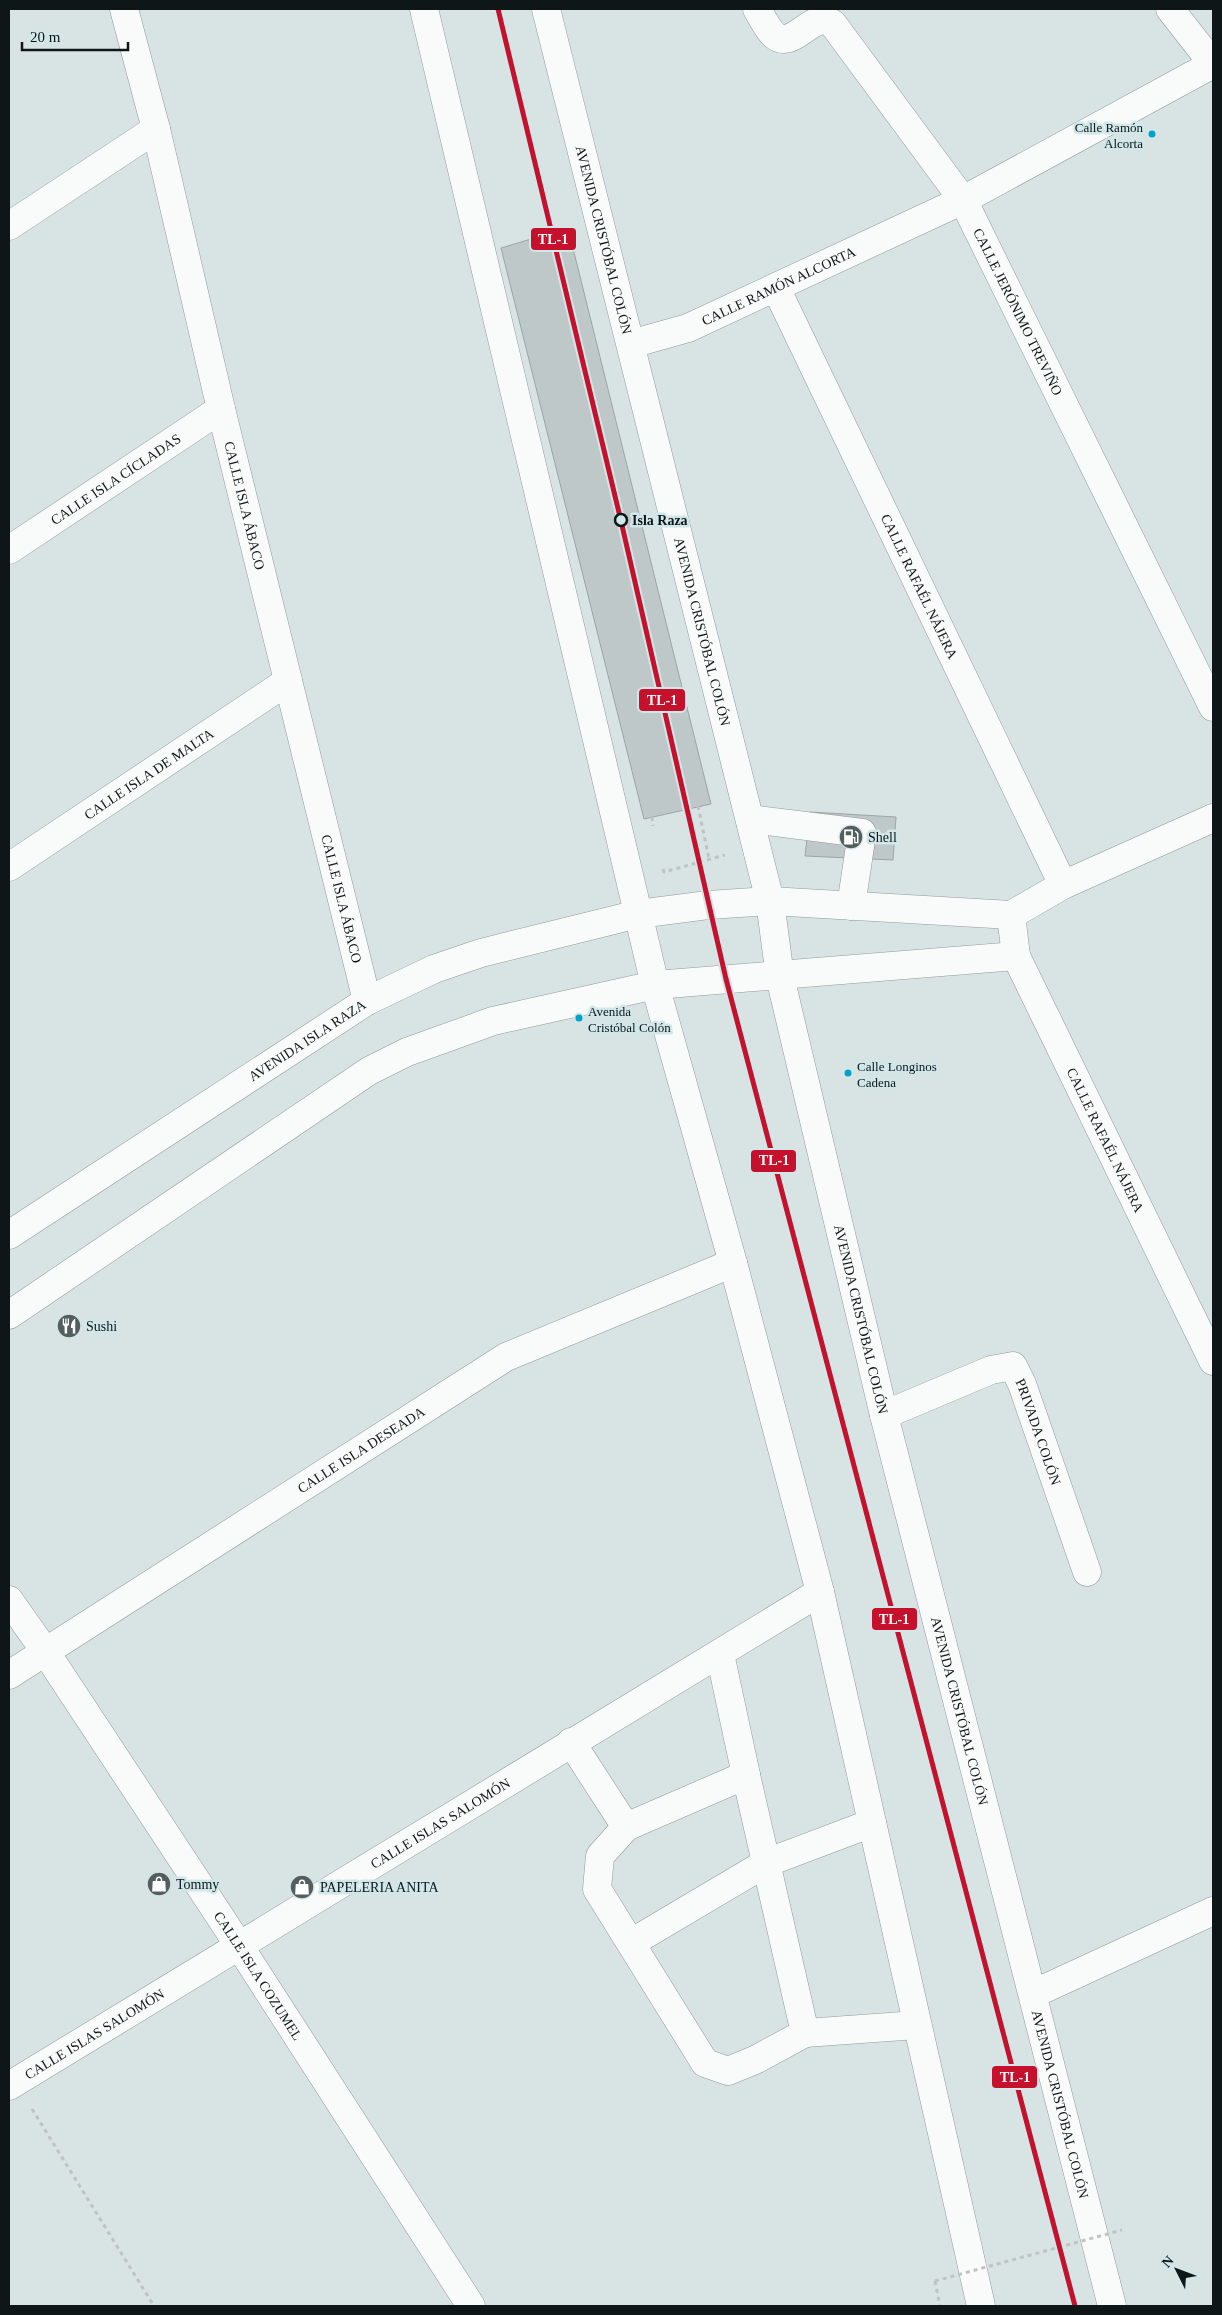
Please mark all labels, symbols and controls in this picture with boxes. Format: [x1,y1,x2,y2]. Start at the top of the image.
scale bar [22,20,129,52]
text: 20 m [30,29,61,45]
place label: Calle Ramón Alcorta [1075,120,1143,151]
marker: Calle Ramón Alcorta [1147,129,1157,139]
street label: AVENIDA CRISTÓBAL COLÓN [573,144,635,336]
street label: CALLE JERÓNIMO TREVIÑO [971,226,1066,398]
line badge: TL-1 [530,227,577,251]
text: TL-1 [538,232,568,247]
street label: CALLE RAMÓN ALCORTA [699,243,858,328]
street label: CALLE ISLA CÍCLADAS [48,431,183,528]
street label: CALLE ISLA ÁBACO [222,440,268,571]
street label: CALLE RAFAÉL NÁJERA [878,511,961,662]
marker: Isla Raza [614,513,628,527]
place label: Isla Raza [632,513,688,528]
street label: AVENIDA CRISTÓBAL COLÓN [671,536,733,728]
line badge: TL-1 [638,688,686,712]
text: TL-1 [647,693,677,708]
street label: CALLE ISLA DE MALTA [81,725,217,822]
fuel station icon: Shell [838,824,864,850]
place label: Shell [868,830,897,845]
street label: CALLE ISLA ÁBACO [319,833,365,964]
street label: AVENIDA ISLA RAZA [246,996,369,1084]
place label: Avenida Cristóbal Colón [588,1004,671,1035]
marker: Avenida Cristóbal Colón [574,1013,584,1023]
place label: Calle Longinos Cadena [857,1059,937,1090]
street label: CALLE RAFAÉL NÁJERA [1064,1065,1147,1216]
marker: Calle Longinos Cadena [843,1068,853,1078]
line badge: TL-1 [750,1149,797,1173]
text: TL-1 [759,1153,789,1168]
street label: AVENIDA CRISTÓBAL COLÓN [832,1223,891,1415]
restaurant icon: Sushi [56,1313,82,1339]
place label: Sushi [86,1319,117,1334]
street label: PRIVADA COLÓN [1013,1376,1064,1487]
street label: CALLE ISLA DESEADA [295,1403,428,1496]
line badge: TL-1 [871,1607,918,1631]
text: TL-1 [879,1612,909,1627]
street label: AVENIDA CRISTÓBAL COLÓN [928,1615,991,1807]
street label: CALLE ISLAS SALOMÓN [368,1775,513,1871]
shop icon: Tommy [146,1871,172,1897]
shop icon: PAPELERIA ANITA [289,1874,315,1900]
place label: Tommy [176,1877,219,1892]
place label: PAPELERIA ANITA [320,1880,439,1895]
street label: CALLE ISLA COZUMEL [211,1909,305,2043]
street label: CALLE ISLAS SALOMÓN [22,1986,167,2082]
street label: AVENIDA CRISTÓBAL COLÓN [1029,2008,1092,2200]
line badge: TL-1 [991,2065,1038,2089]
text: TL-1 [1000,2070,1030,2085]
north arrow [1152,2245,1202,2295]
text: N [1159,2253,1177,2270]

